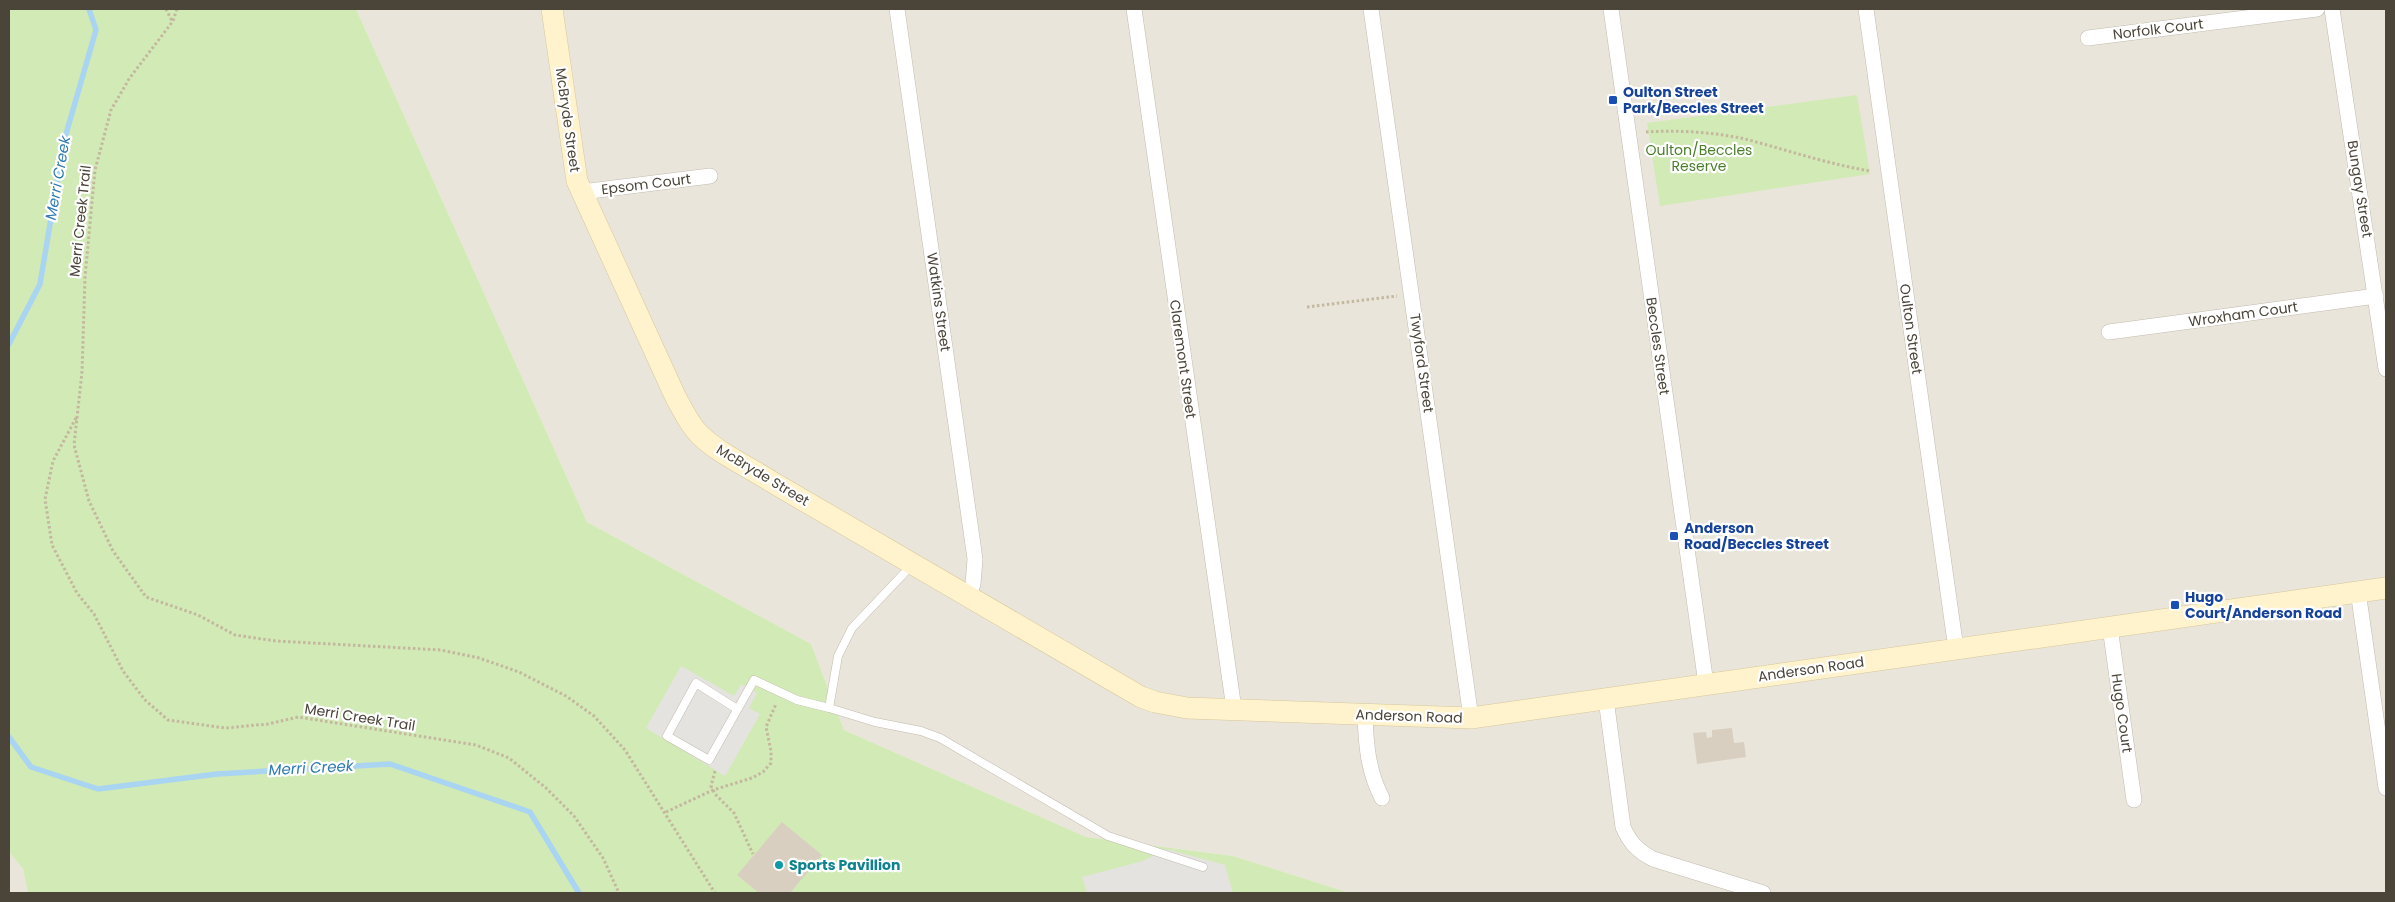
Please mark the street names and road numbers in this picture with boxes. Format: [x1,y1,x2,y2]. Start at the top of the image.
street label: Norfolk Court [2112,14,2204,44]
street label: McBryde Street [551,67,585,173]
street label: Bungay Street [2342,139,2378,239]
street label: Merri Creek Trail [64,164,96,278]
street label: Epsom Court [600,169,692,199]
street label: Watkins Street [922,251,956,353]
street label: Oulton Street [1895,282,1927,376]
street label: Beccles Street [1641,296,1675,396]
street label: Wroxham Court [2187,296,2299,332]
street label: Claremont Street [1165,298,1201,420]
street label: Twyford Street [1405,312,1439,414]
street label: McBryde Street [713,439,813,511]
street label: Anderson Road [1757,652,1865,686]
street label: Hugo Court [2107,672,2137,754]
street label: Merri Creek Trail [303,698,417,736]
street label: Anderson Road [1355,704,1463,728]

